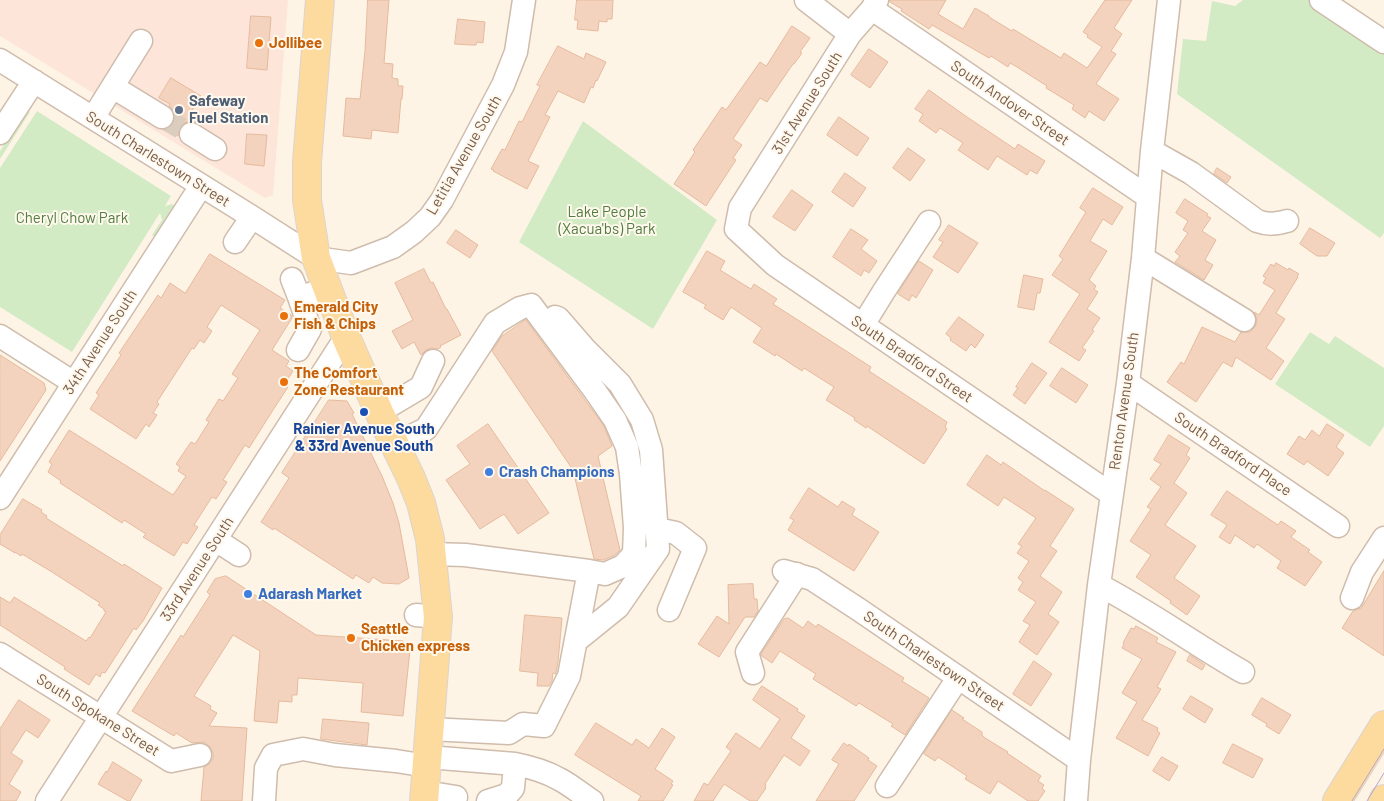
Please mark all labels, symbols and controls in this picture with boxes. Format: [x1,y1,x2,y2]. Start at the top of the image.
place label: Jollibee [269,34,322,52]
marker: Jollibee [253,37,265,49]
street label: 31st Avenue South [768,48,846,158]
street label: South Andover Street [947,57,1073,149]
place label: Safeway Fuel Station [189,92,268,127]
street label: Letitia Avenue South [422,92,506,218]
marker: Safeway Fuel Station [173,104,185,116]
street label: South Charlestown Street [83,107,233,211]
park label: Lake People (Xacua'bs) Park [558,203,656,238]
park label: Cheryl Chow Park [16,209,128,227]
street label: 34th Avenue South [59,286,141,398]
place label: Emerald City Fish & Chips [294,298,378,333]
marker: Emerald City Fish & Chips [278,310,290,322]
street label: South Bradford Street [848,312,976,406]
street label: Renton Avenue South [1105,331,1143,471]
place label: The Comfort Zone Restaurant [294,364,404,399]
marker: The Comfort Zone Restaurant [278,376,290,388]
marker: Rainier Avenue South & 33rd Avenue South [358,406,370,418]
street label: South Bradford Place [1171,408,1295,500]
place label: Rainier Avenue South & 33rd Avenue South [293,420,435,455]
place label: Crash Champions [499,463,615,481]
marker: Crash Champions [483,466,495,478]
street label: 33rd Avenue South [156,513,238,625]
place label: Adarash Market [258,585,362,603]
marker: Adarash Market [242,588,254,600]
street label: South Charlestown Street [860,607,1008,715]
place label: Seattle Chicken express [361,620,470,655]
marker: Seattle Chicken express [345,632,357,644]
street label: South Spokane Street [33,670,163,760]

